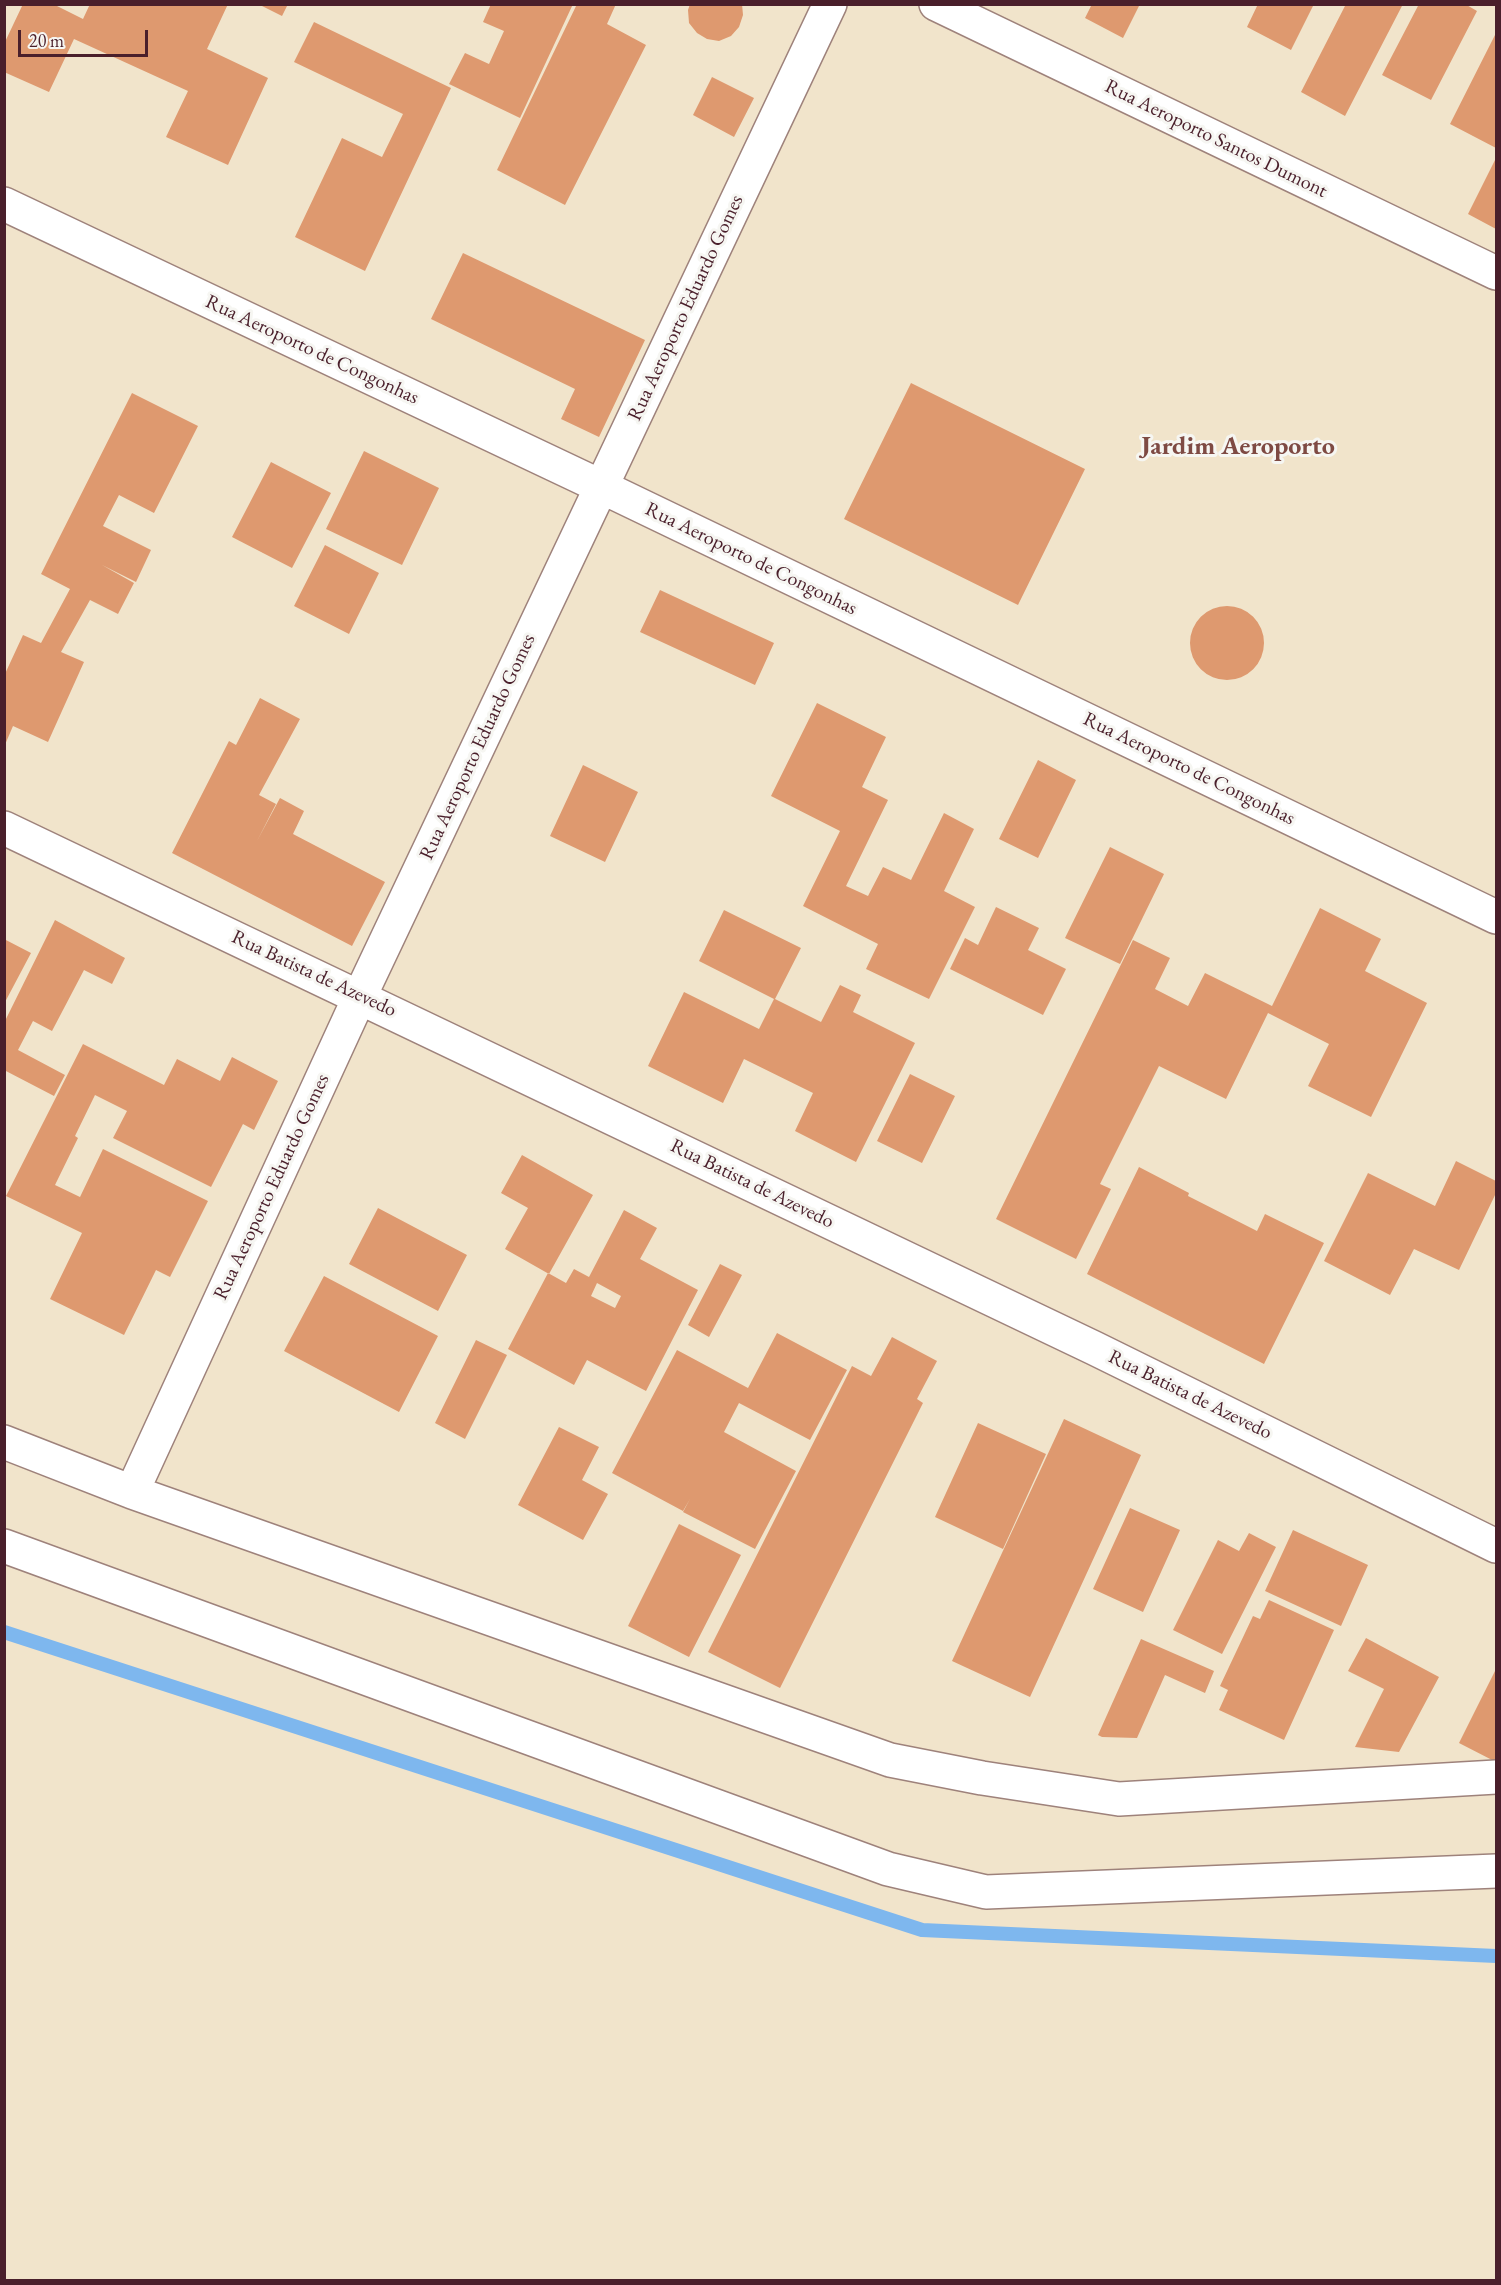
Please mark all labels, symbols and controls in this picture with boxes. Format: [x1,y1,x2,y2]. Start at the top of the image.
scale bar [21,18,152,56]
text: 20 m [29,29,64,52]
street label: Rua Aeroporto Santos Dumont [1101,75,1331,203]
street label: Rua Aeroporto Eduardo Gomes [623,191,749,425]
street label: Rua Aeroporto de Congonhas [202,290,422,410]
district label: Jardim Aeroporto [1141,431,1335,463]
street label: Rua Aeroporto de Congonhas [641,497,861,621]
street label: Rua Aeroporto Eduardo Gomes [415,630,541,864]
street label: Rua Aeroporto de Congonhas [1079,707,1299,831]
street label: Rua Batista de Azevedo [228,925,400,1023]
street label: Rua Aeroporto Eduardo Gomes [209,1070,335,1304]
street label: Rua Batista de Azevedo [666,1134,838,1234]
street label: Rua Batista de Azevedo [1104,1345,1276,1445]

